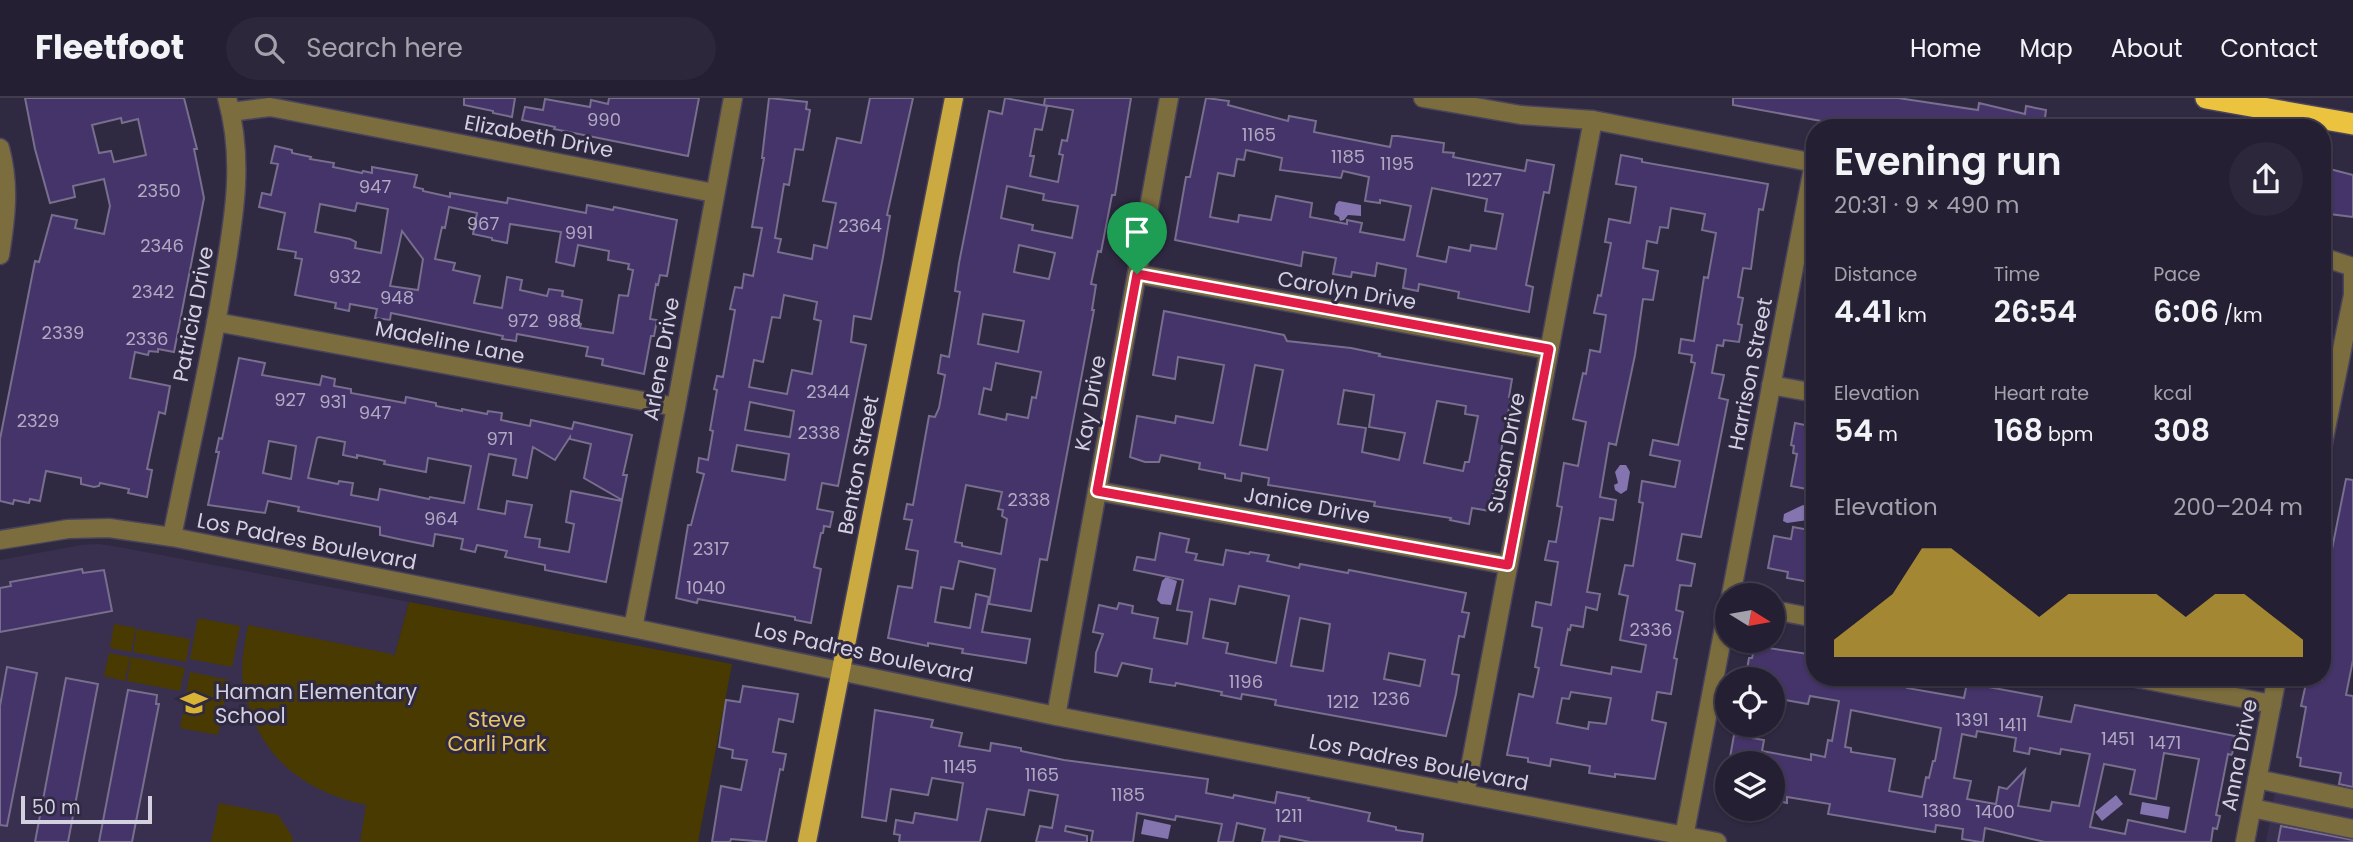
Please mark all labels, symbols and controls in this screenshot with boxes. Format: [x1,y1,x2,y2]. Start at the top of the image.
search box [226,17,716,80]
text: Fleetfoot [35,24,184,71]
icon: search [250,29,288,67]
text: Search here [306,30,463,66]
text: Home [1910,32,1982,65]
text: Map [2020,32,2073,65]
text: About [2111,32,2182,65]
text: Contact [2220,32,2318,65]
street label: Elizabeth Drive [462,107,616,165]
house number: 990 [587,107,621,132]
house number: 1165 [1242,122,1276,147]
text: Evening run [1834,135,2062,188]
button: share [2229,142,2303,216]
house number: 1185 [1331,144,1365,169]
house number: 1195 [1380,151,1414,176]
house number: 1227 [1466,167,1502,192]
house number: 947 [359,174,391,199]
house number: 2350 [137,178,181,203]
text: 20:31 · 9 × 490 m [1834,189,2019,221]
pin [1107,202,1167,274]
house number: 967 [467,211,499,236]
house number: 2364 [838,213,882,238]
icon: arrive [1118,213,1156,251]
house number: 991 [565,220,593,245]
house number: 2346 [140,233,184,258]
street label: Patricia Drive [166,244,220,384]
text: Distance [1834,261,1917,288]
text: Time [1994,261,2040,288]
text: Pace [2153,261,2201,288]
house number: 932 [329,264,361,289]
street label: Carolyn Drive [1275,264,1419,316]
house number: 2342 [132,279,174,304]
house number: 948 [380,285,414,310]
text: 4.41 [1834,290,1892,333]
text: 26:54 [1994,290,2077,333]
text: 6:06 [2153,290,2219,333]
street label: Arlene Drive [636,295,686,423]
street label: Harrison Street [1721,295,1779,453]
text: km [1892,302,1927,329]
text: /km [2219,302,2262,329]
house number: 972 [507,308,539,333]
house number: 988 [547,308,581,333]
street label: Madeline Lane [373,313,527,371]
house number: 2339 [42,320,84,345]
house number: 2336 [126,326,168,351]
street label: Kay Drive [1067,353,1113,453]
house number: 2344 [806,379,850,404]
text: Elevation [1834,380,1920,407]
text: Heart rate [1994,380,2089,407]
text: kcal [2153,380,2192,407]
house number: 927 [274,387,306,412]
house number: 931 [319,389,347,414]
street label: Susan Drive [1480,390,1532,516]
street label: Benton Street [830,393,886,537]
house number: 947 [359,400,391,425]
house number: 2329 [17,408,59,433]
text: 54 [1834,409,1873,452]
text: 168 [1994,409,2043,452]
text: 308 [2153,409,2210,452]
house number: 2338 [798,420,840,445]
text: m [1873,421,1898,448]
text: bpm [2043,421,2093,448]
house number: 971 [487,426,513,451]
street label: Janice Drive [1241,480,1373,530]
house number: 2338 [1008,487,1050,512]
text: Elevation [1834,491,1938,523]
text: 200–204 m [2173,491,2303,523]
street label: Los Padres Boulevard [195,505,419,577]
house number: 964 [424,506,458,531]
house number: 2317 [693,536,729,561]
house number: 1040 [686,575,726,600]
north arrow [1715,583,1785,653]
map controls [1715,583,1785,821]
street label: Los Padres Boulevard [752,615,976,689]
house number: 2336 [1630,617,1672,642]
button: locate [1715,667,1785,737]
house number: 1196 [1229,669,1263,694]
place label: Haman Elementary School [215,677,417,730]
house number: 1236 [1372,686,1410,711]
school or university icon: Haman Elementary School [179,688,209,718]
house number: 1212 [1327,689,1359,714]
street label: Anna Drive [2214,697,2264,813]
park label: Steve Carli Park [447,705,547,758]
house number: 1391 [1955,707,1989,732]
house number: 1411 [1999,712,2027,737]
street label: Los Padres Boulevard [1307,726,1531,798]
house number: 1451 [2101,726,2135,751]
house number: 1471 [2149,730,2181,755]
button: layers [1715,751,1785,821]
house number: 1145 [943,754,977,779]
house number: 1165 [1025,762,1059,787]
house number: 1185 [1111,782,1145,807]
scale bar [21,793,152,825]
text: 50 m [32,794,81,821]
house number: 1380 [1922,798,1962,823]
house number: 1400 [1975,799,2015,824]
house number: 1211 [1275,803,1303,828]

